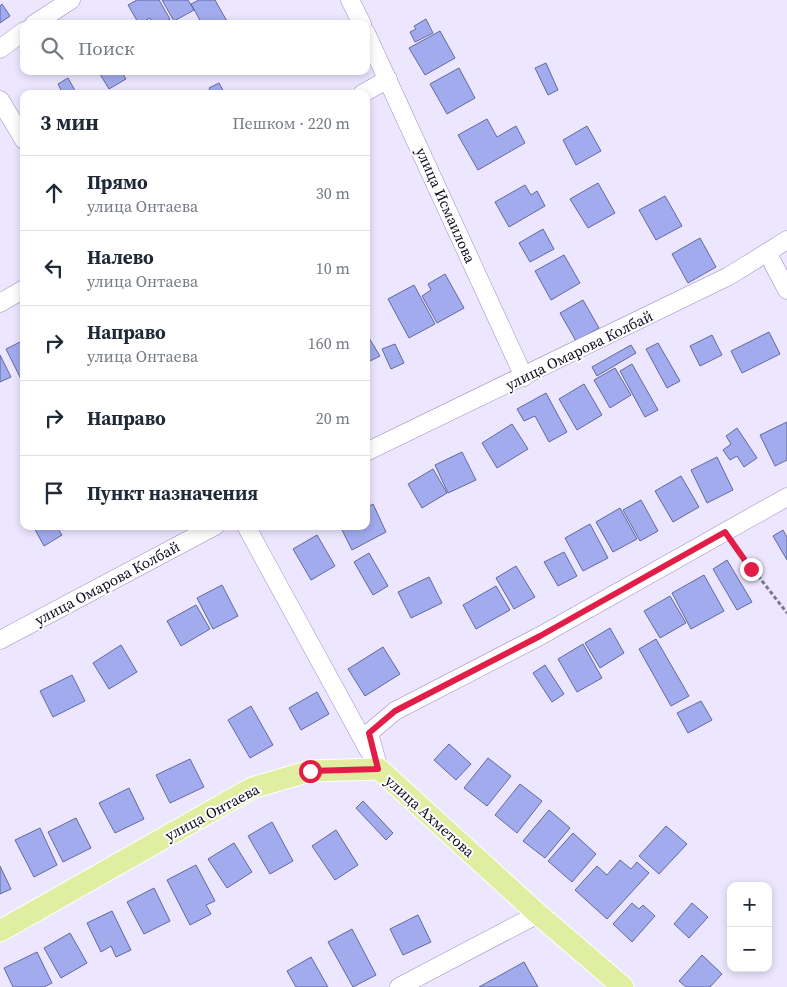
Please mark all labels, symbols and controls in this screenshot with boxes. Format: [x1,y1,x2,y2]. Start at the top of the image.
search box [20,20,370,75]
icon: search [38,34,66,62]
text: Поиск [78,35,135,61]
text: 3 мин [40,108,99,137]
text: Пешком · 220 m [232,112,350,134]
street label: улица Исмаилова [411,144,481,267]
text: Прямо [87,169,148,195]
icon: ahead [40,179,68,207]
text: 30 m [316,182,350,204]
text: улица Онтаева [87,195,198,217]
text: Налево [87,244,154,270]
icon: left [40,254,68,282]
text: 10 m [316,257,350,279]
text: улица Онтаева [87,270,198,292]
street label: улица Омарова Колбай [502,305,657,395]
text: Направо [87,319,166,345]
icon: right [40,329,68,357]
text: 160 m [308,332,350,354]
text: улица Онтаева [87,345,198,367]
icon: right [40,404,68,432]
text: Направо [87,405,166,431]
text: 20 m [316,407,350,429]
icon: arrive [40,479,68,507]
text: Пункт назначения [87,480,258,506]
street label: улица Омарова Колбай [31,536,184,630]
route end [740,558,763,581]
route start [299,760,322,783]
street label: улица Ахметова [381,770,480,862]
street label: улица Онтаева [161,778,263,846]
map controls [727,882,772,972]
button: + [727,882,772,927]
button: − [727,927,772,972]

